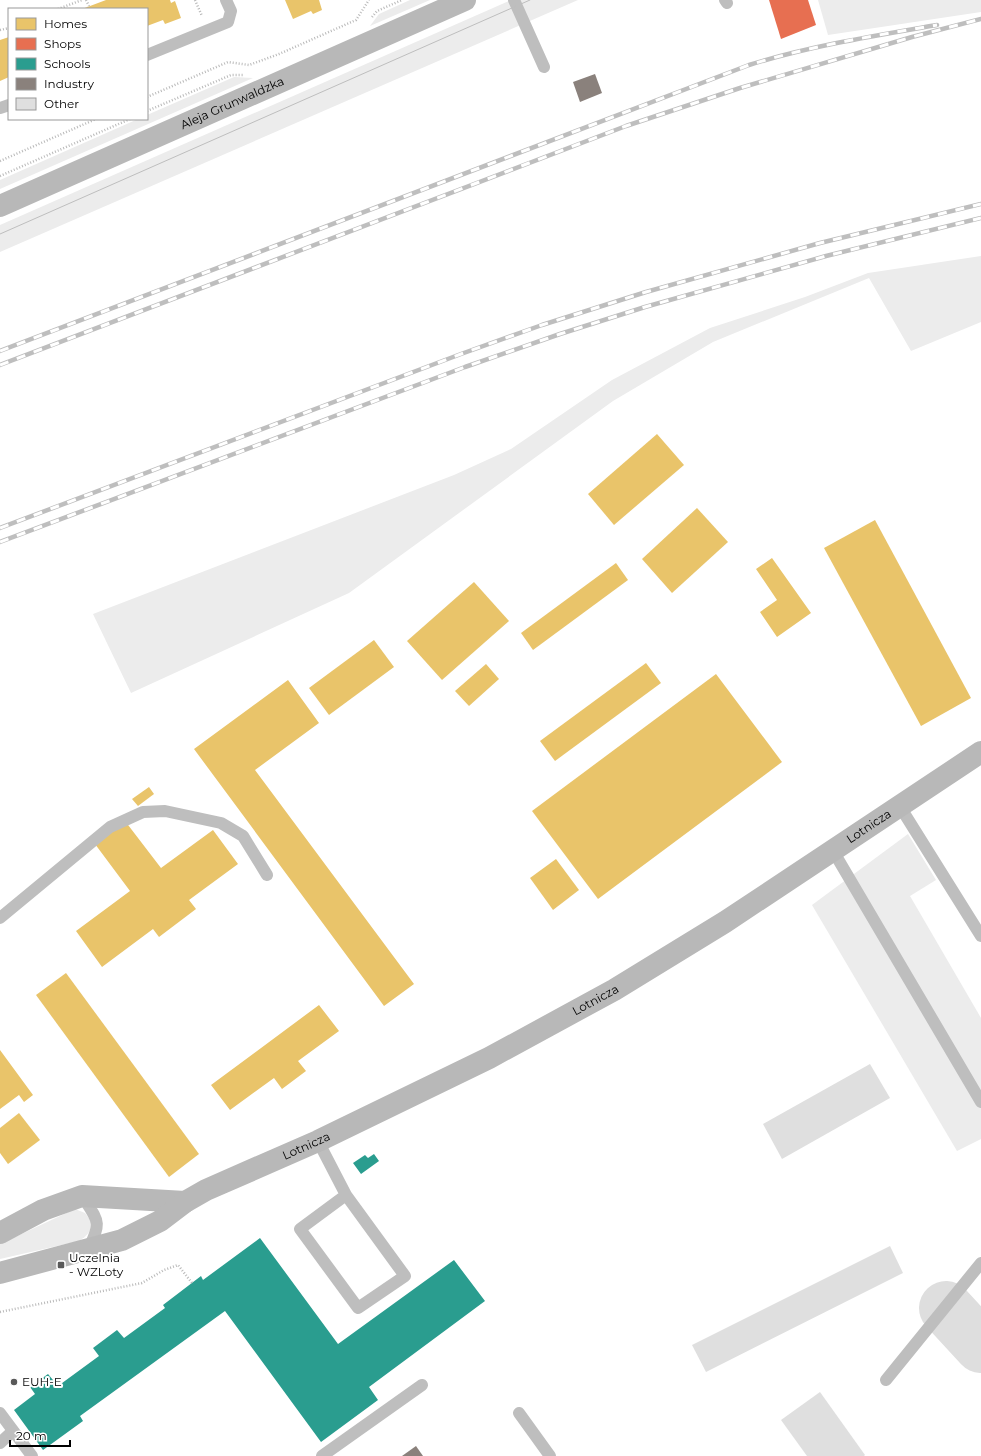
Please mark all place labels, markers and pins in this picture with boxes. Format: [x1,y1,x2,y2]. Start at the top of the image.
place label: Uczelnia - WZLoty [69,1250,124,1279]
marker: Uczelnia - WZLoty [56,1260,66,1270]
place label: EUH-E [22,1374,62,1389]
marker: EUH-E [9,1377,19,1387]

